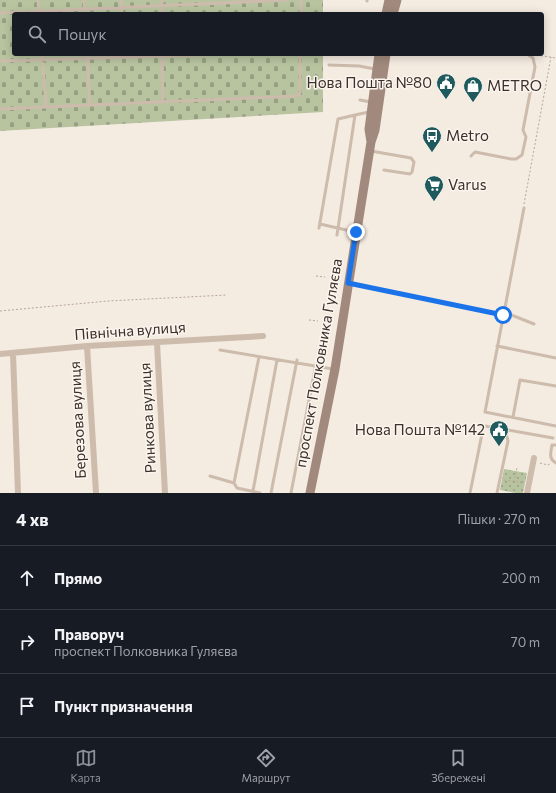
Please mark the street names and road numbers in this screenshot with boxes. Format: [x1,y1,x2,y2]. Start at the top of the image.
street label: проспект Полковника Гуляєва [291,257,345,469]
street label: Північна вулиця [74,317,186,343]
street label: Березова вулиця [65,361,89,479]
street label: Ринкова вулиця [135,362,159,474]

